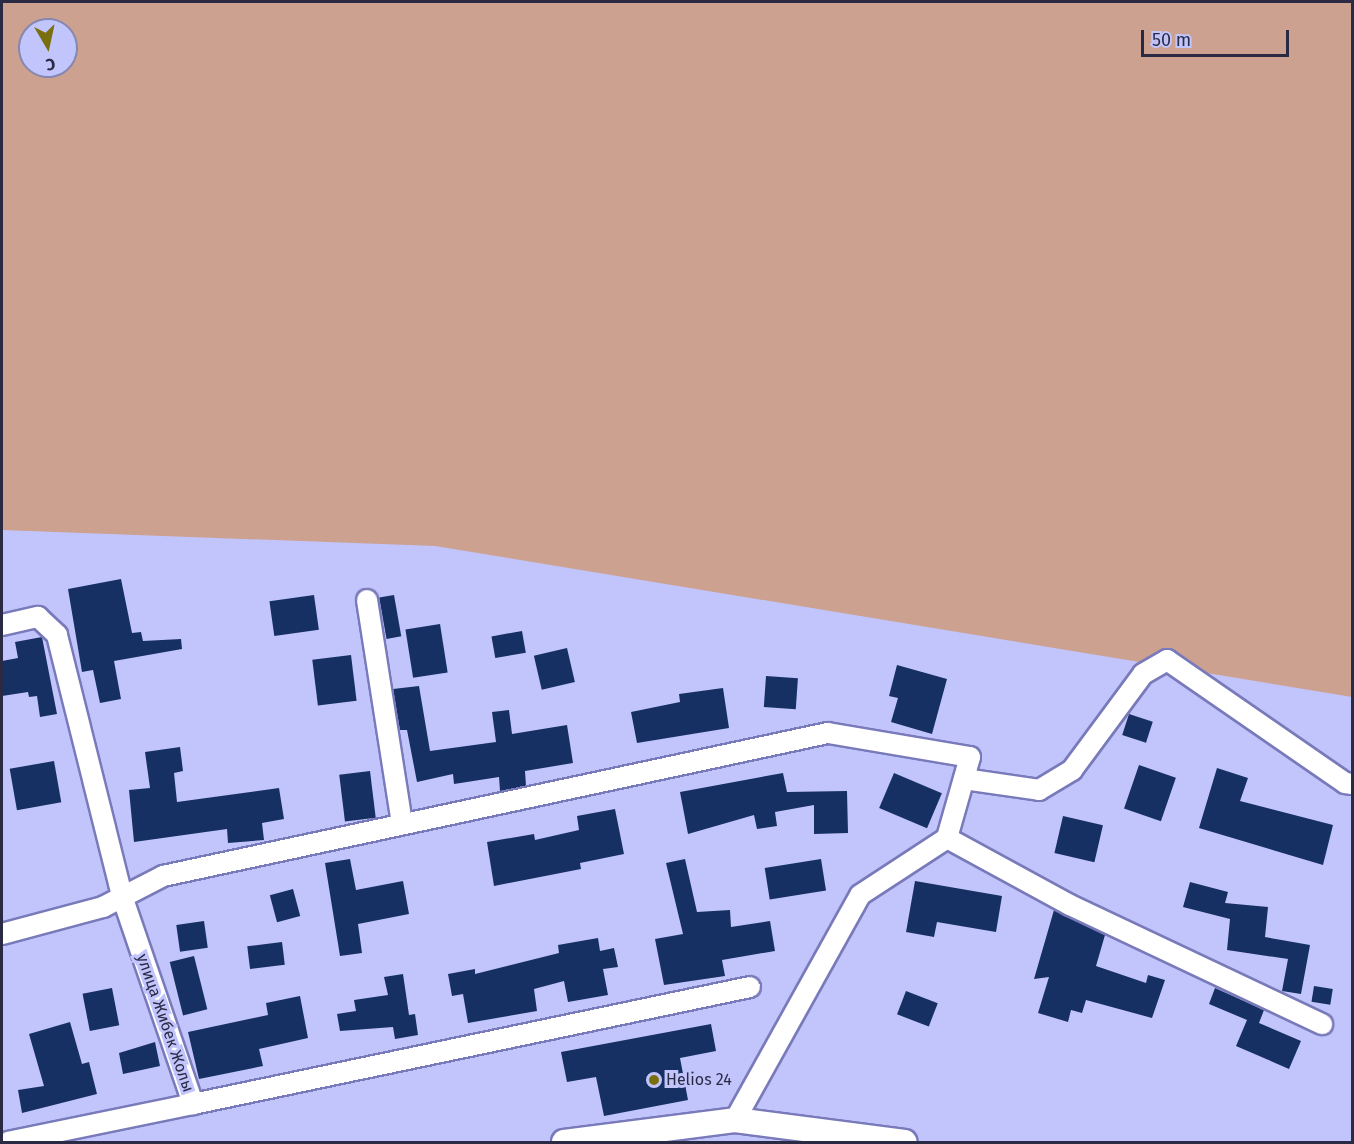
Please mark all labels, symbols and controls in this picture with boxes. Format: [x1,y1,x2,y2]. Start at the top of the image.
north arrow [18,18,78,78]
scale bar [1144,18,1292,56]
text: 50 m [1152,29,1191,51]
text: С [45,54,57,74]
street label: улица Жибек Жолы [132,951,198,1095]
place label: Helios 24 [666,1070,732,1090]
marker: Helios 24 [647,1073,661,1087]

